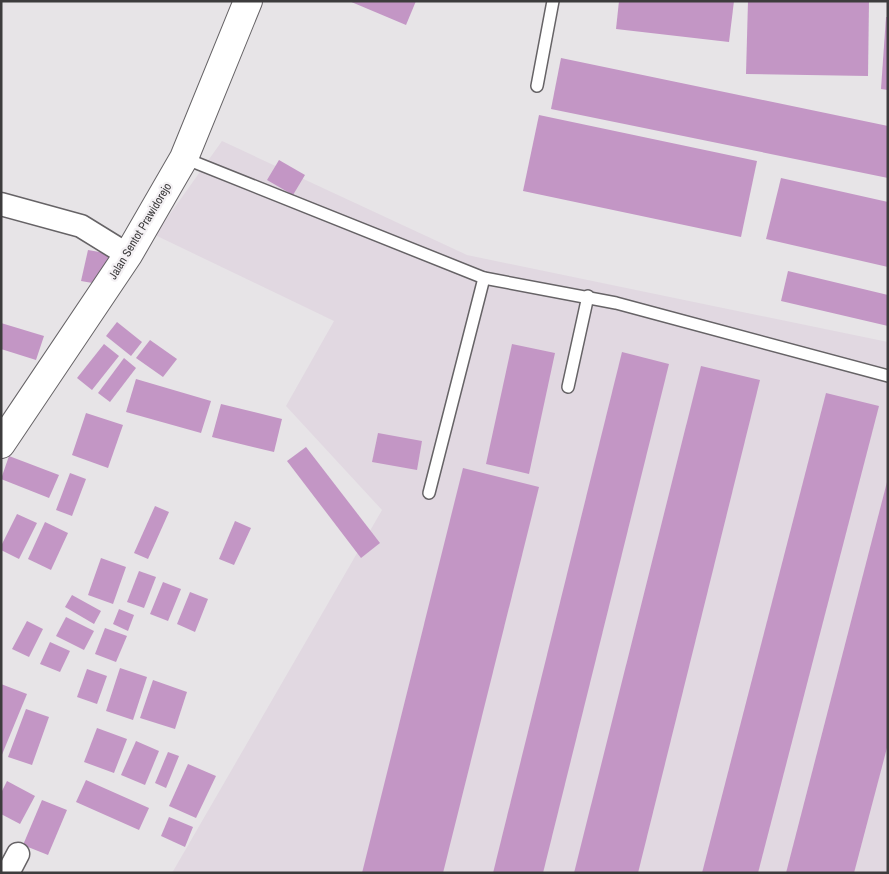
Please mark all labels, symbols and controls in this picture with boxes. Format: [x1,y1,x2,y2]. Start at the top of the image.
street label: Jalan Sentot Prawidorejo [105,180,175,282]

